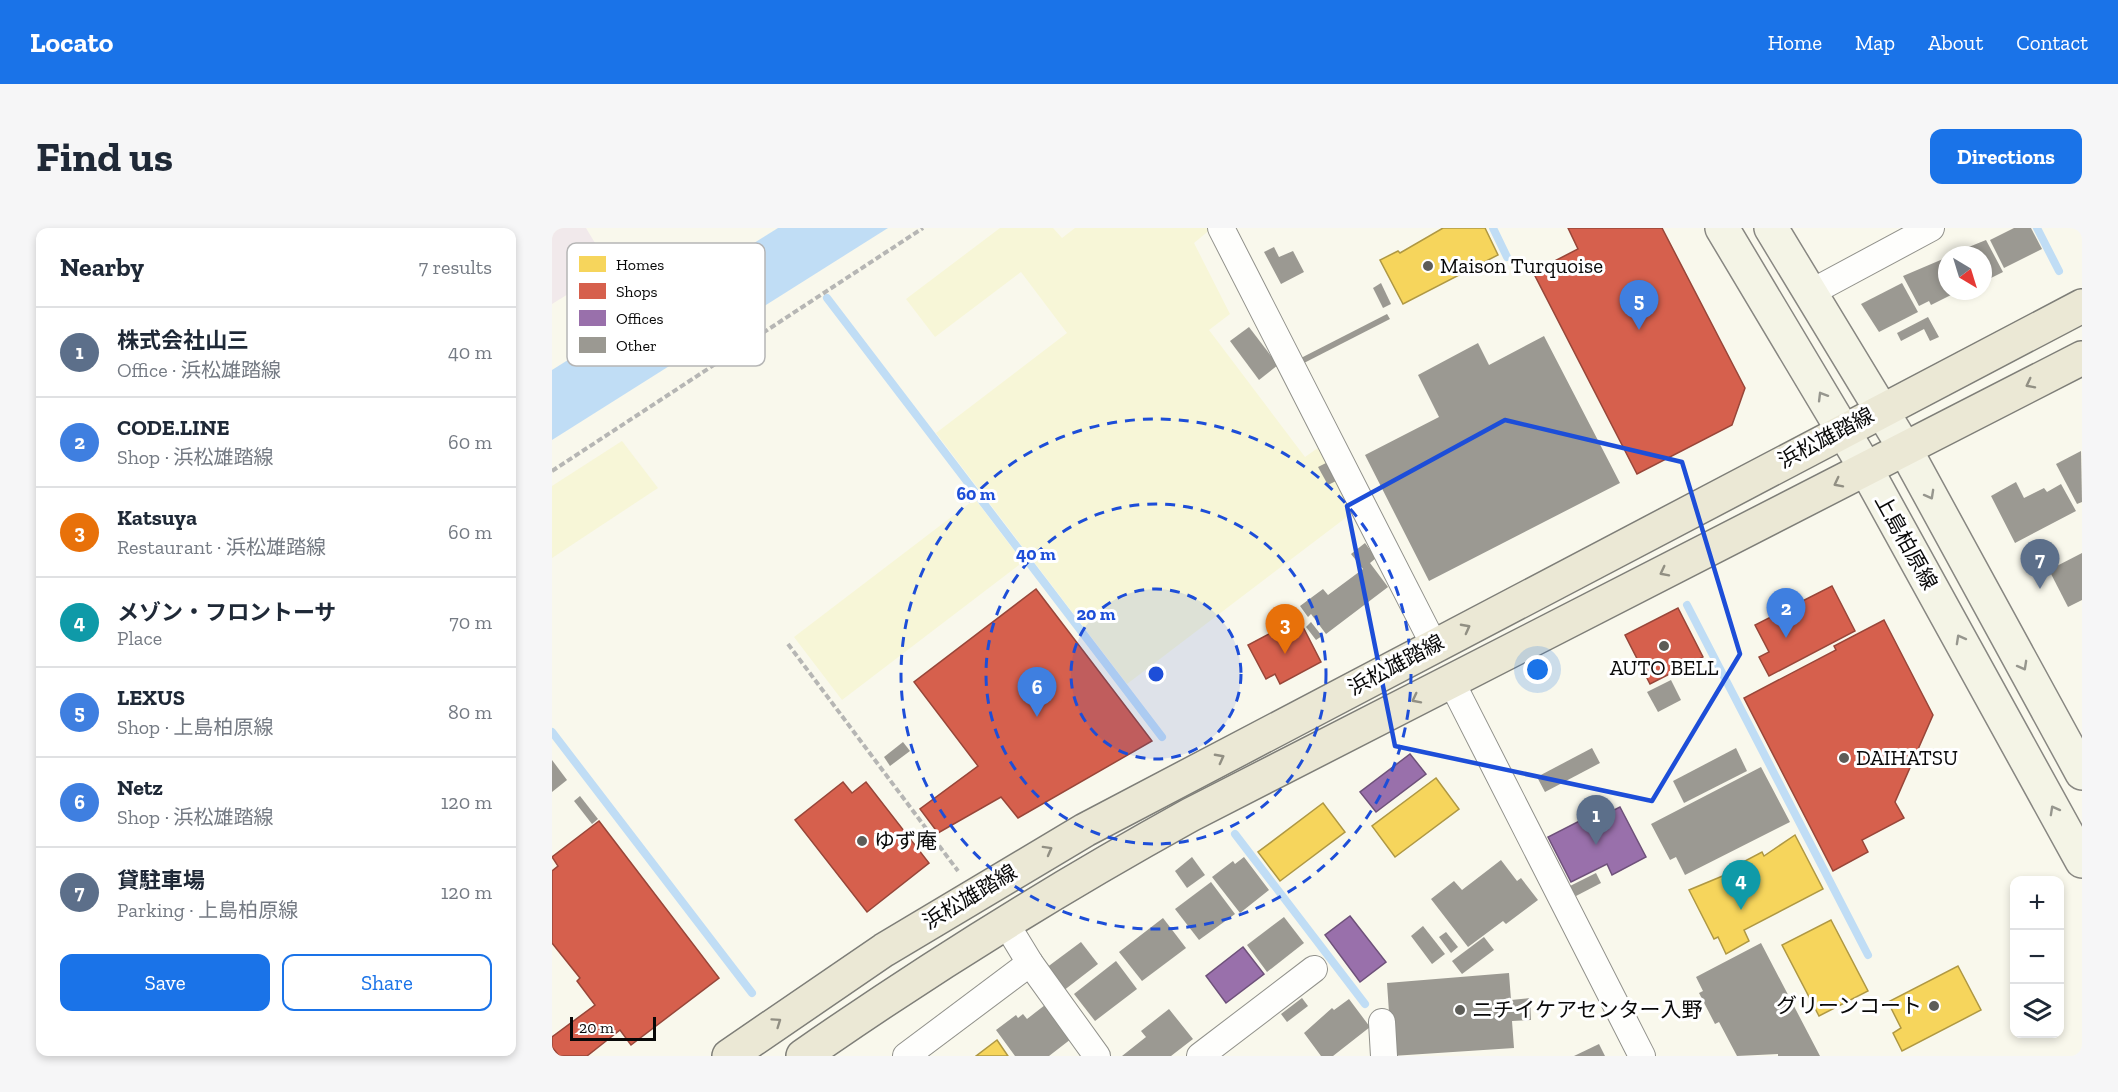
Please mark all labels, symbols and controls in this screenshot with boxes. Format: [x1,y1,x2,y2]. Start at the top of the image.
text: Locato [30,26,113,59]
text: Home [1768,30,1822,55]
text: Map [1855,30,1895,55]
text: About [1928,30,1983,55]
text: Contact [2016,30,2088,55]
button: Directions [1930,129,2082,184]
text: Find us [36,131,173,182]
legend [567,243,765,366]
north arrow [1938,246,1992,300]
text: Nearby [60,251,144,283]
place label: Maison Turquoise [1440,253,1603,278]
text: 7 results [419,255,492,279]
text: Homes [616,255,664,274]
marker: Maison Turquoise [1421,259,1435,273]
pin: 5 [1620,280,1658,330]
text: Shops [616,282,658,301]
text: Offices [616,309,663,328]
text: 株式会社山三 [117,327,249,354]
text: Other [616,336,657,355]
text: 1 [75,340,84,364]
text: 40 m [448,340,492,364]
text: Office · 浜松雄踏線 [117,358,281,382]
one-way arrow [2025,377,2036,389]
one-way arrow [1818,392,1830,402]
street label: 浜松雄踏線 [1774,402,1878,473]
text: CODE.LINE [117,414,230,441]
text: 2 [74,430,85,454]
text: 60 m [448,430,492,454]
text: Shop · 浜松雄踏線 [117,445,274,469]
one-way arrow [1834,476,1844,487]
text: 60 m [956,483,996,505]
one-way arrow [1923,488,1934,499]
street label: 上島柏原線 [1870,490,1943,594]
text: Katsuya [117,504,197,531]
text: 3 [74,520,85,544]
text: 60 m [448,520,492,544]
text: Restaurant · 浜松雄踏線 [117,535,326,559]
pin: 7 [2020,540,2060,589]
text: 40 m [1016,543,1056,565]
one-way arrow [1659,564,1670,576]
pin: 2 [1766,588,1806,638]
text: メゾン・フロントーサ [117,599,337,626]
text: 20 m [1076,603,1116,625]
pin: 3 [1266,604,1304,654]
text: 4 [74,610,85,634]
text: 70 m [449,610,492,634]
one-way arrow [1460,624,1471,635]
text: Place [117,626,162,650]
street label: 浜松雄踏線 [1344,629,1448,700]
one-way arrow [1956,635,1967,645]
marker: AUTO BELL [1657,639,1671,653]
your location [1523,655,1552,684]
place label: AUTO BELL [1610,655,1719,680]
one-way arrow [2016,659,2027,670]
centre of rings [1146,664,1166,684]
pin: 6 [1018,668,1056,717]
text: LEXUS [117,684,185,711]
one-way arrow [1411,691,1422,703]
text: 5 [74,700,85,724]
text: 80 m [448,700,492,724]
text: Shop · 上島柏原線 [117,715,274,739]
place label: DAIHATSU [1856,745,1958,770]
marker: DAIHATSU [1837,751,1851,765]
one-way arrow [1213,754,1224,765]
text: Netz [117,774,163,801]
text: 6 [74,790,85,814]
text: 120 m [441,790,492,814]
pin: 1 [1576,796,1616,845]
text: Shop · 浜松雄踏線 [117,805,274,829]
one-way arrow [2050,806,2061,816]
place label: ゆず庵 [874,828,937,853]
marker: ゆず庵 [855,834,869,848]
one-way arrow [1042,846,1052,858]
street label: 浜松雄踏線 [918,859,1021,934]
pin: 4 [1722,860,1760,910]
text: 貸駐車場 [117,867,205,894]
map controls [2010,876,2064,1038]
button: + [2010,876,2064,930]
text: 7 [75,880,84,904]
text: 120 m [441,880,492,904]
text: Parking · 上島柏原線 [117,898,298,922]
button: − [2010,930,2064,984]
button: Save [60,954,270,1011]
button: Share [282,954,492,1011]
button: layers [2010,984,2064,1038]
place label: グリーンコート [1776,993,1922,1018]
place label: ニチイケアセンター入野 [1472,997,1703,1022]
marker: グリーンコート [1927,999,1941,1013]
marker: ニチイケアセンター入野 [1453,1003,1467,1017]
scale bar [570,1014,656,1042]
text: 20 m [579,1018,614,1037]
one-way arrow [770,1018,781,1029]

